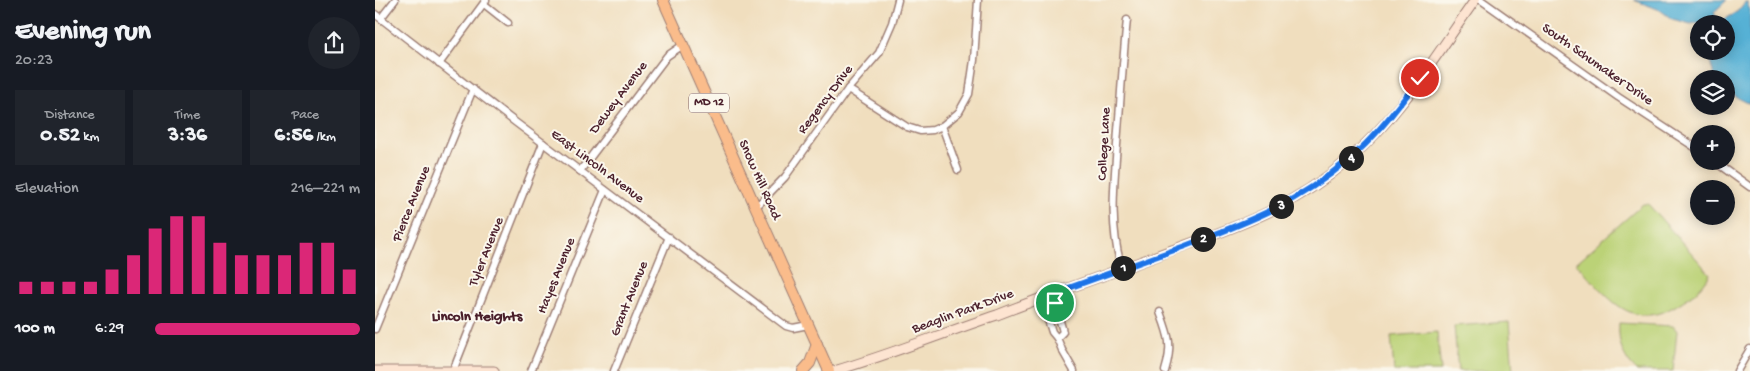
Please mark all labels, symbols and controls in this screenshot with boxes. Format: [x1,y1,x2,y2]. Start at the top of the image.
map controls [1690,15,1735,225]
button: locate [1690,15,1735,60]
text: Evening run [15,16,151,49]
button: share [308,17,360,69]
street label: South Schumaker Drive [1538,20,1657,110]
text: 20:23 [15,52,53,71]
pin [1399,57,1441,99]
street label: Dewey Avenue [586,58,652,139]
street label: Regency Drive [795,62,858,138]
icon: check [1406,64,1434,92]
button: layers [1690,70,1735,115]
road number: MD 12 [689,94,729,112]
street label: College Lane [1095,106,1115,181]
text: Distance [45,107,95,124]
text: Time [175,107,200,124]
text: Pace [291,107,319,124]
text: 0.52 [40,124,80,149]
text: 3:36 [168,124,207,149]
text: 6:56 [274,124,313,149]
button: + [1690,125,1735,170]
street label: East Lincoln Avenue [547,126,648,208]
text: km [80,129,100,146]
text: /km [313,129,336,146]
street label: Snow Hill Road [734,137,785,224]
pin: 4 [1339,146,1363,170]
text: 4 [1348,150,1355,167]
street label: Pierce Avenue [389,163,435,245]
text: Elevation [15,180,79,199]
text: 216–221 m [290,180,360,199]
button: − [1690,180,1735,225]
pin: 3 [1269,194,1293,218]
text: 3 [1278,198,1285,215]
street label: Tyler Avenue [465,214,509,290]
pin: 2 [1191,226,1215,252]
text: 2 [1200,231,1207,248]
street label: Hayes Avenue [534,235,580,316]
pin: 1 [1111,256,1135,280]
street label: Grant Avenue [607,258,653,339]
text: 1 [1121,260,1126,277]
pin [1034,282,1076,324]
street label: Beaglin Park Drive [909,285,1017,339]
icon: arrive [1041,289,1069,317]
district label: Lincoln Heights [432,308,524,326]
text: 100 m [15,320,55,339]
text: 6:29 [95,320,124,339]

